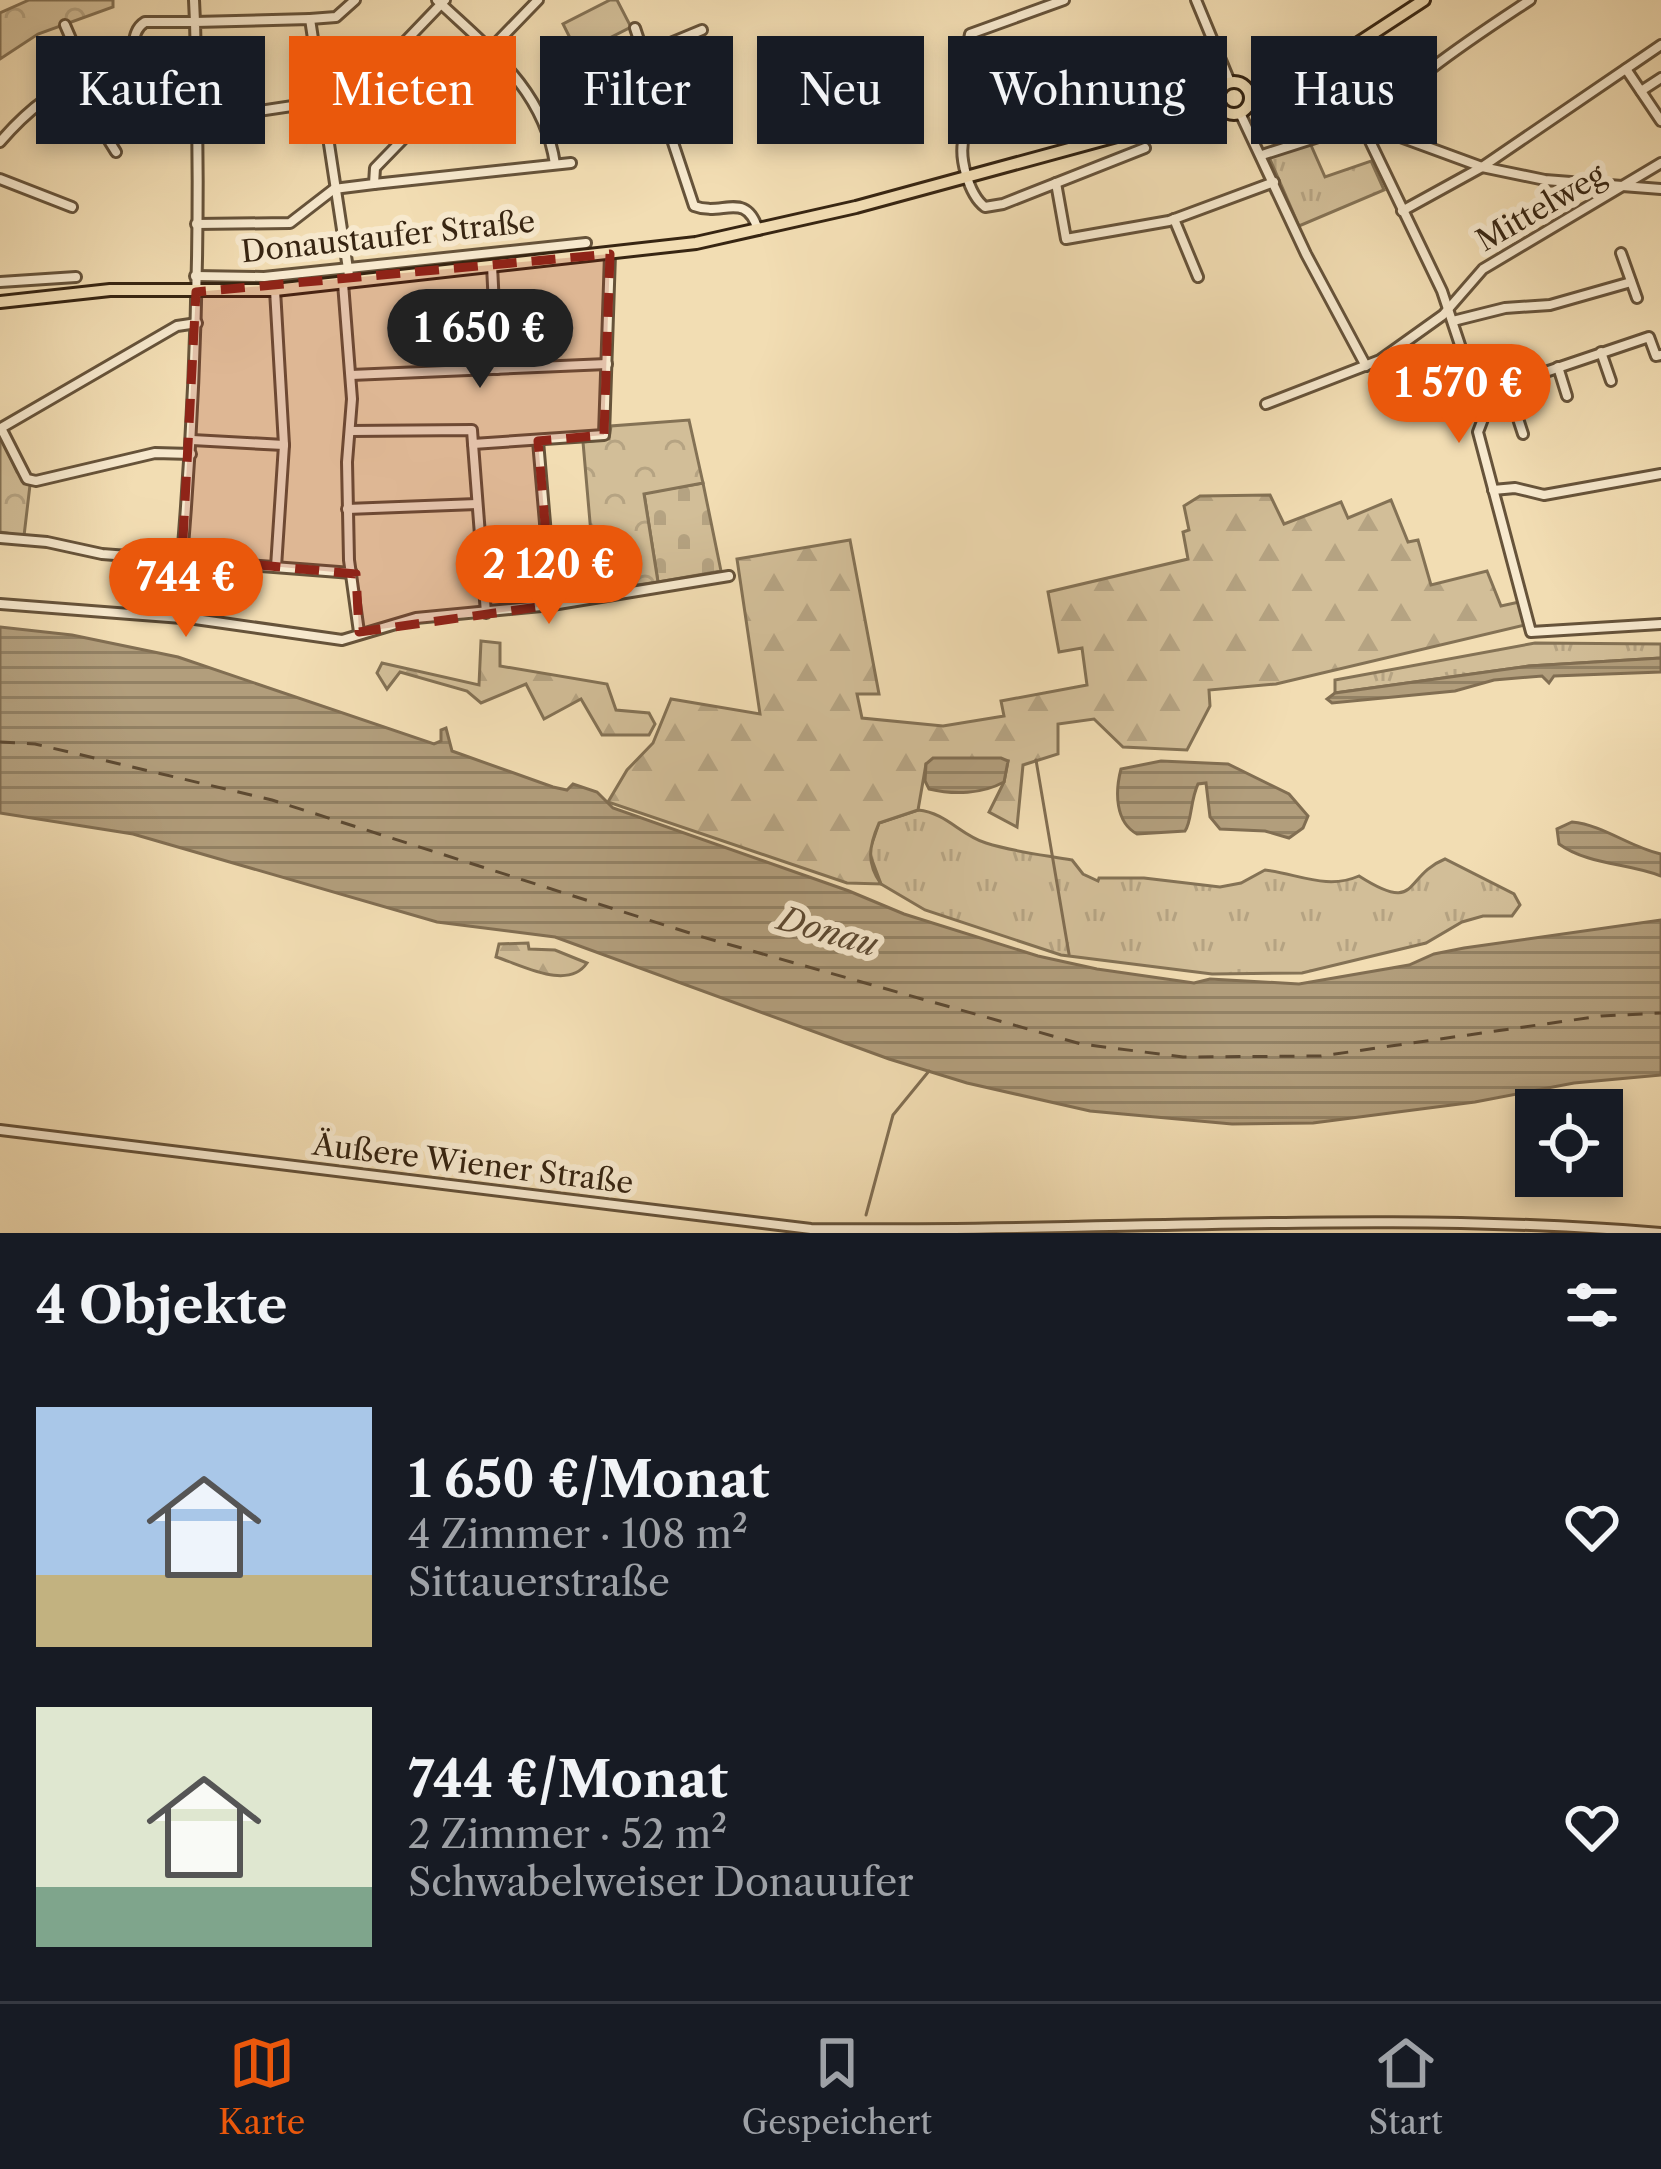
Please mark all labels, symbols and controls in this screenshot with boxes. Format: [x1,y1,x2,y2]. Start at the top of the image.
chip: Kaufen [36,36,265,144]
chip: Mieten [289,36,516,144]
chip: Filter [540,36,733,144]
chip: Neu [757,36,924,144]
chip: Wohnung [948,36,1227,144]
chip: Haus [1251,36,1437,144]
street label: Mittelweg [1470,156,1612,259]
street label: Donaustaufer Straße [239,203,537,270]
pin: 1 650 € [369,289,591,391]
text: 1 650 € [414,304,546,352]
pin: 1 570 € [1348,344,1570,446]
text: 1 570 € [1395,359,1523,407]
pin: 2 120 € [438,525,660,627]
pin: 744 € [102,538,270,640]
text: 2 120 € [483,540,615,588]
text: 744 € [136,553,236,601]
water label: Donau [771,897,883,965]
map controls [1515,1089,1623,1197]
button: locate [1515,1089,1623,1197]
street label: Äußere Wiener Straße [310,1125,635,1202]
icon: filters [1559,1272,1625,1338]
text: 4 Objekte [36,1274,287,1336]
text: 1 650 €/Monat [408,1448,770,1510]
icon: home [132,1455,276,1599]
icon: heart [1559,1494,1625,1560]
text: 4 Zimmer · 108 m² [408,1510,748,1558]
text: Sittauerstraße [408,1558,670,1606]
text: 744 €/Monat [408,1748,728,1810]
icon: home [132,1755,276,1899]
icon: heart [1559,1794,1625,1860]
text: 2 Zimmer · 52 m² [408,1810,727,1858]
text: Schwabelweiser Donauufer [408,1858,914,1906]
tab: Karte [218,2030,305,2143]
tab: Gespeichert [742,2030,932,2143]
tab: Start [1368,2030,1443,2143]

